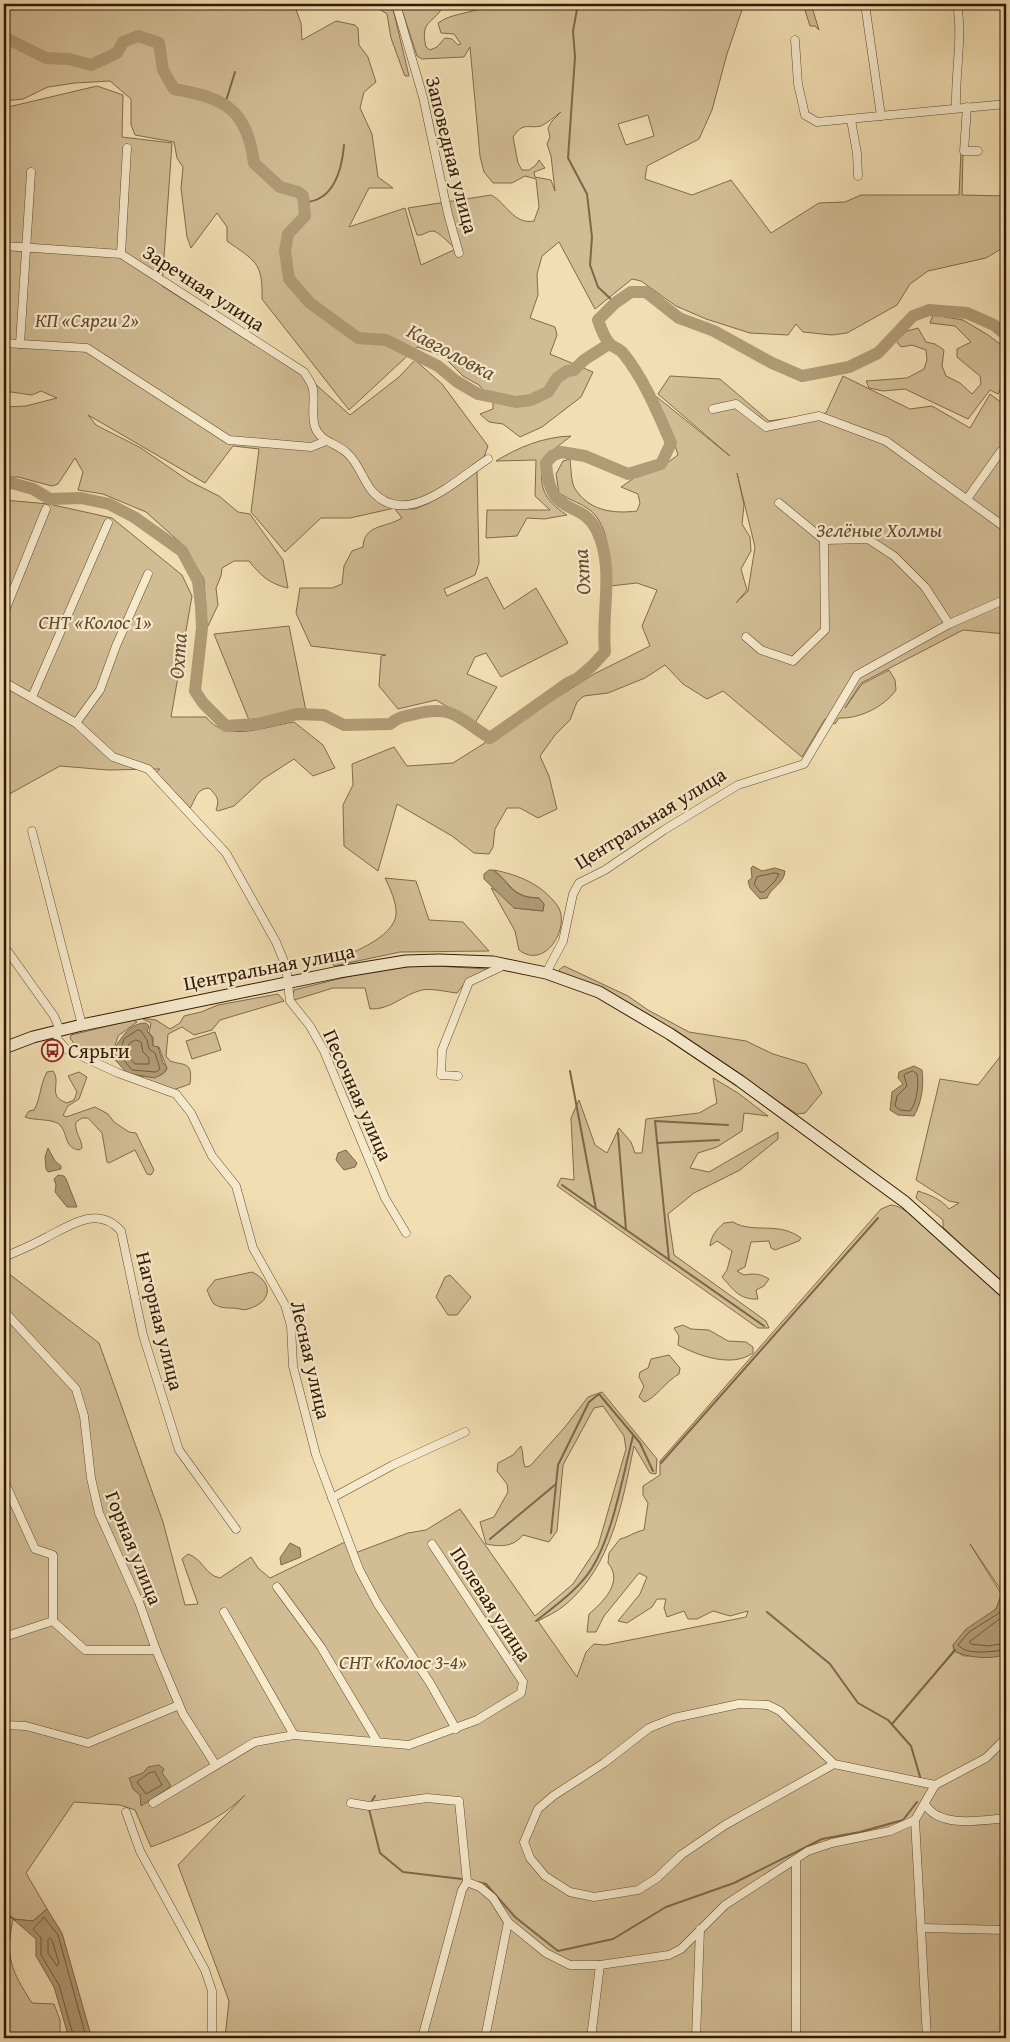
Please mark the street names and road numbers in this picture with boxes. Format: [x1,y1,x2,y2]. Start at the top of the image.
street label: Заповедная улица [419,73,486,237]
street label: Заречная улица [138,237,271,338]
street label: Центральная улица [568,759,732,876]
street label: Центральная улица [181,936,358,997]
street label: Песочная улица [316,1024,401,1166]
street label: Нагорная улица [129,1249,192,1394]
street label: Лесная улица [284,1298,339,1422]
street label: Горная улица [98,1487,171,1609]
street label: Полевая улица [444,1541,540,1667]

